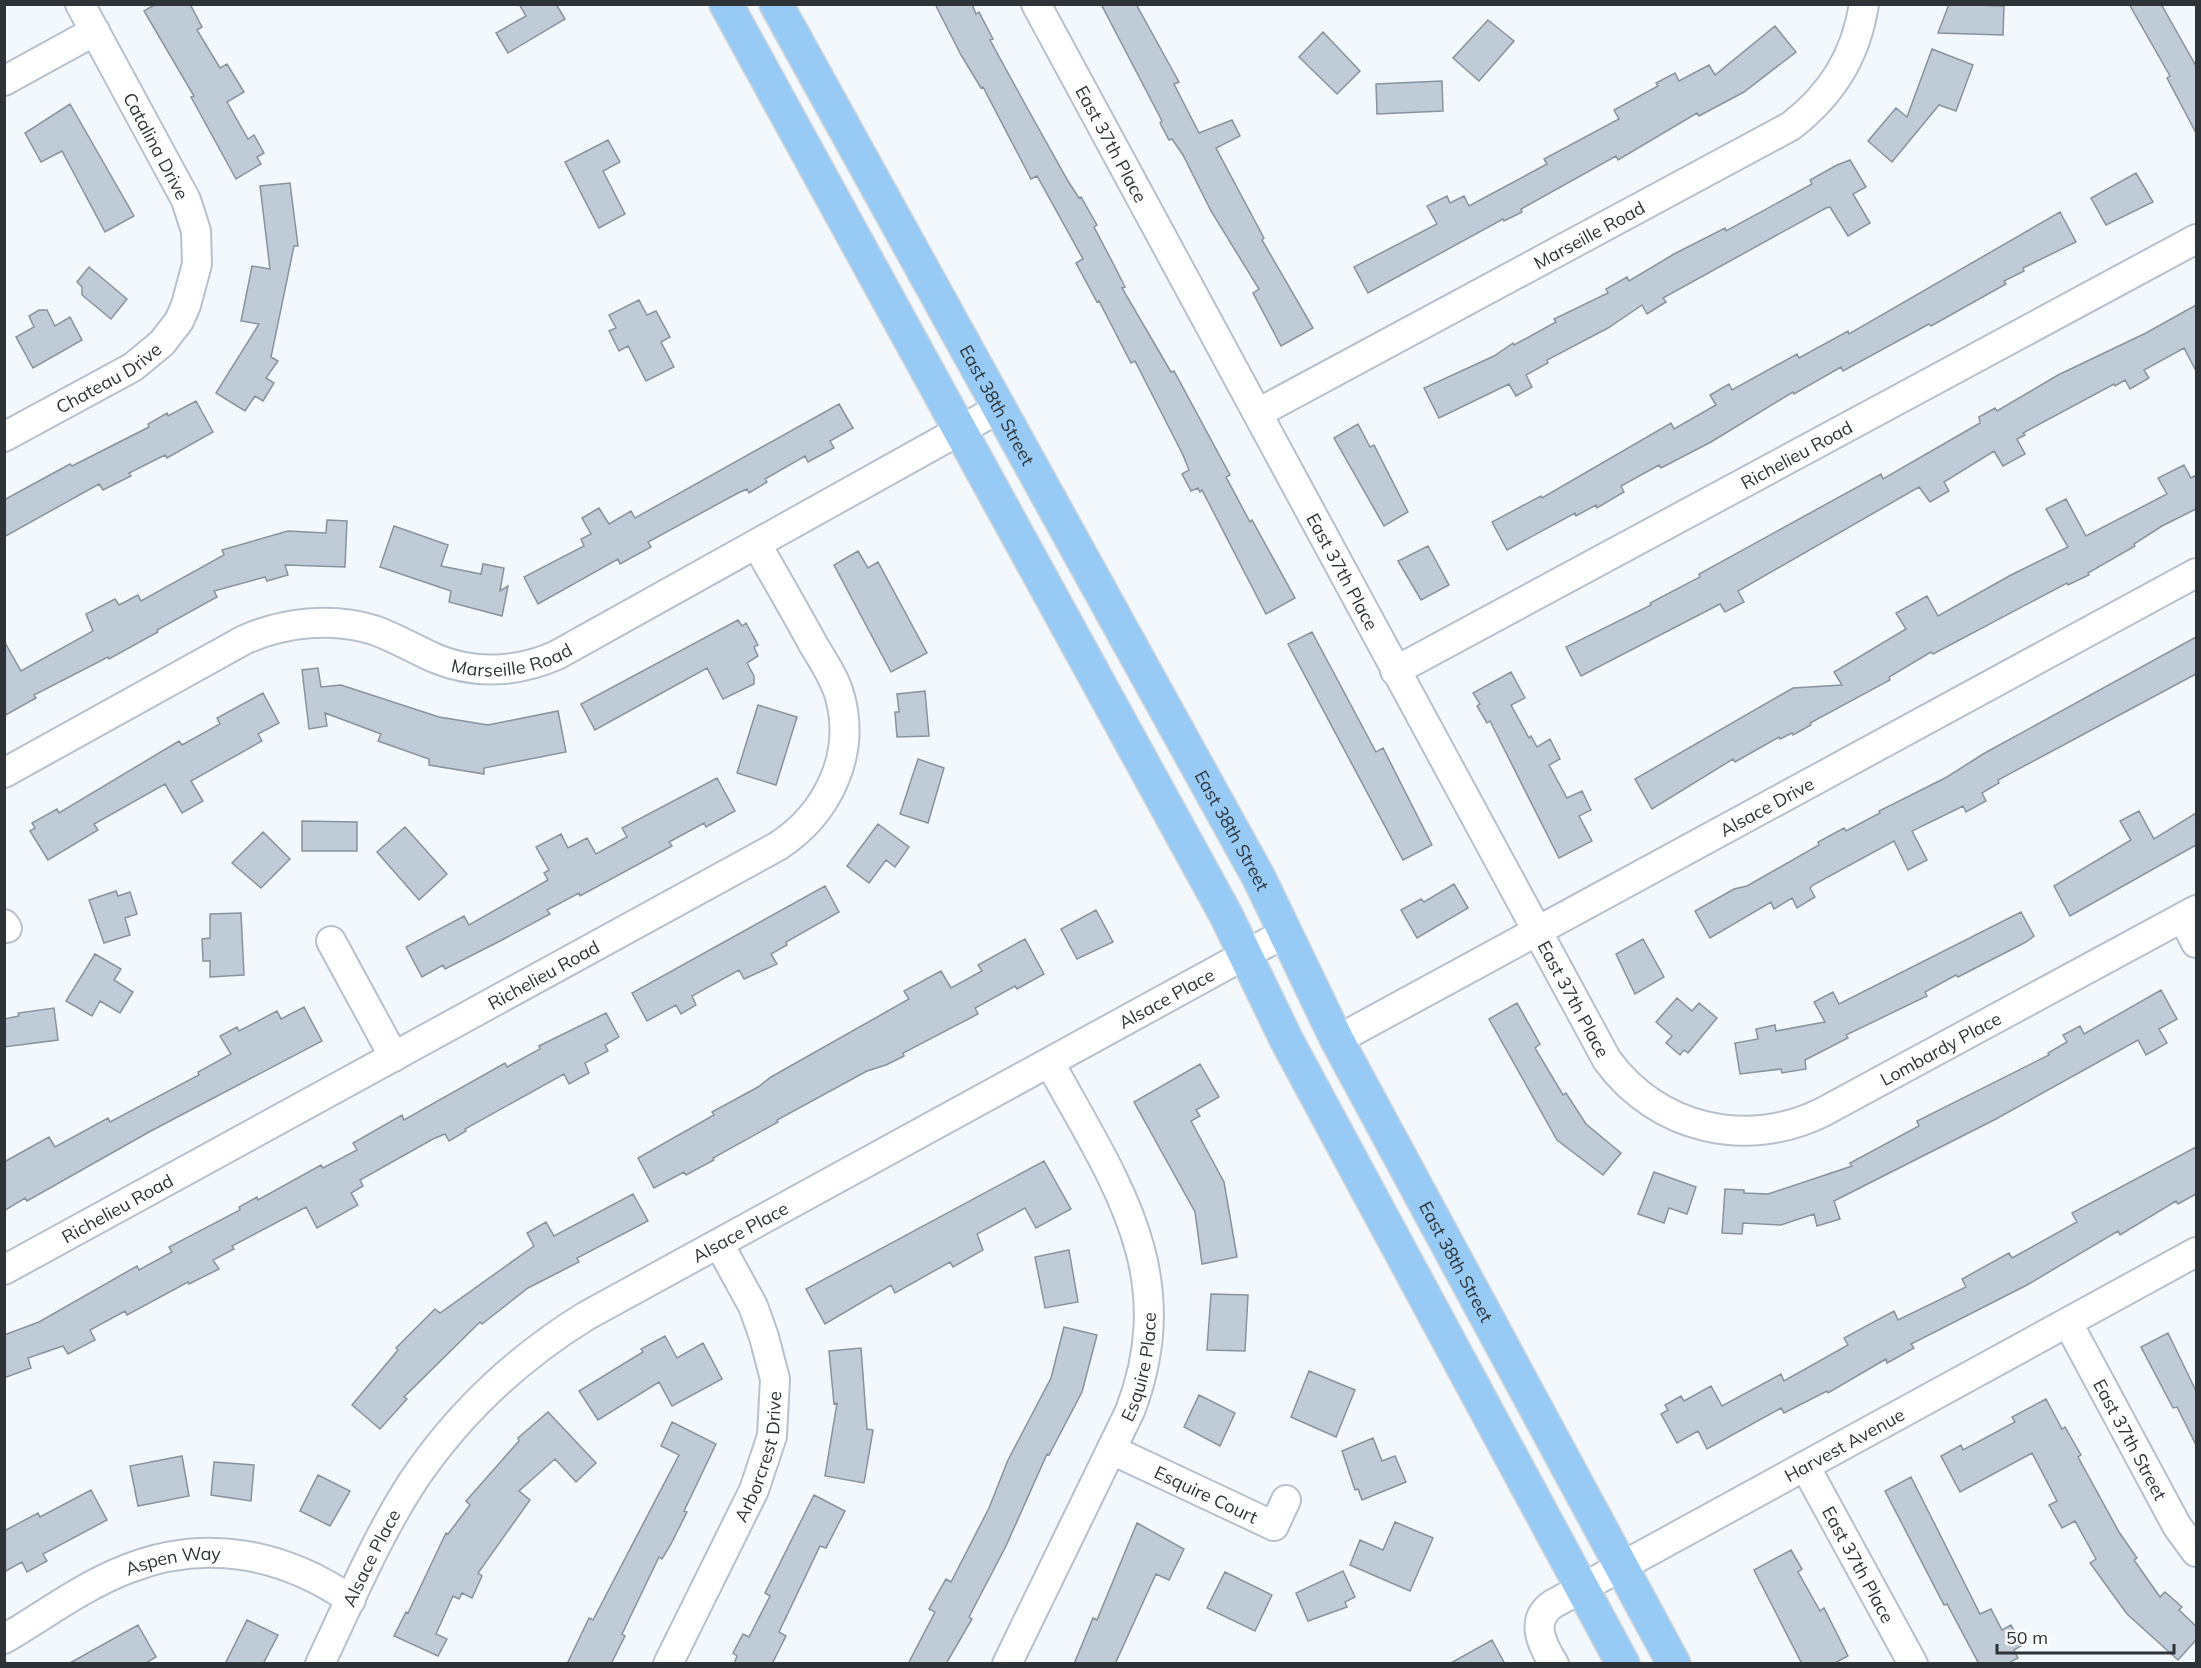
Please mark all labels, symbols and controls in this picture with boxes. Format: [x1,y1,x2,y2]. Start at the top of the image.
street label: East 37th Place [1071,81,1153,206]
street label: Catalina Drive [118,89,194,203]
street label: Marseille Road [1529,195,1649,274]
street label: Chateau Drive [52,337,166,418]
street label: East 38th Street [955,341,1040,469]
street label: Richelieu Road [1736,415,1856,494]
street label: East 37th Place [1302,509,1384,634]
street label: Marseille Road [449,638,576,681]
street label: East 38th Street [1190,766,1275,894]
street label: Alsace Drive [1715,771,1818,841]
street label: Richelieu Road [484,935,603,1014]
street label: East 37th Place [1533,936,1615,1061]
street label: Alsace Place [1114,963,1218,1034]
street label: Lombardy Place [1876,1006,2005,1090]
street label: Richelieu Road [57,1168,177,1248]
street label: Alsace Place [688,1196,792,1267]
street label: East 38th Street [1415,1197,1499,1326]
street label: Esquire Place [1115,1312,1160,1425]
street label: East 37th Street [2089,1375,2172,1504]
street label: Arborcrest Drive [729,1391,786,1526]
street label: Harvest Avenue [1780,1402,1908,1487]
street label: Esquire Court [1151,1460,1262,1528]
street label: East 37th Place [1817,1502,1900,1627]
street label: Alsace Place [337,1505,405,1610]
street label: Aspen Way [122,1541,222,1580]
scale bar [1997,1617,2174,1655]
text: 50 m [2006,1626,2048,1649]

